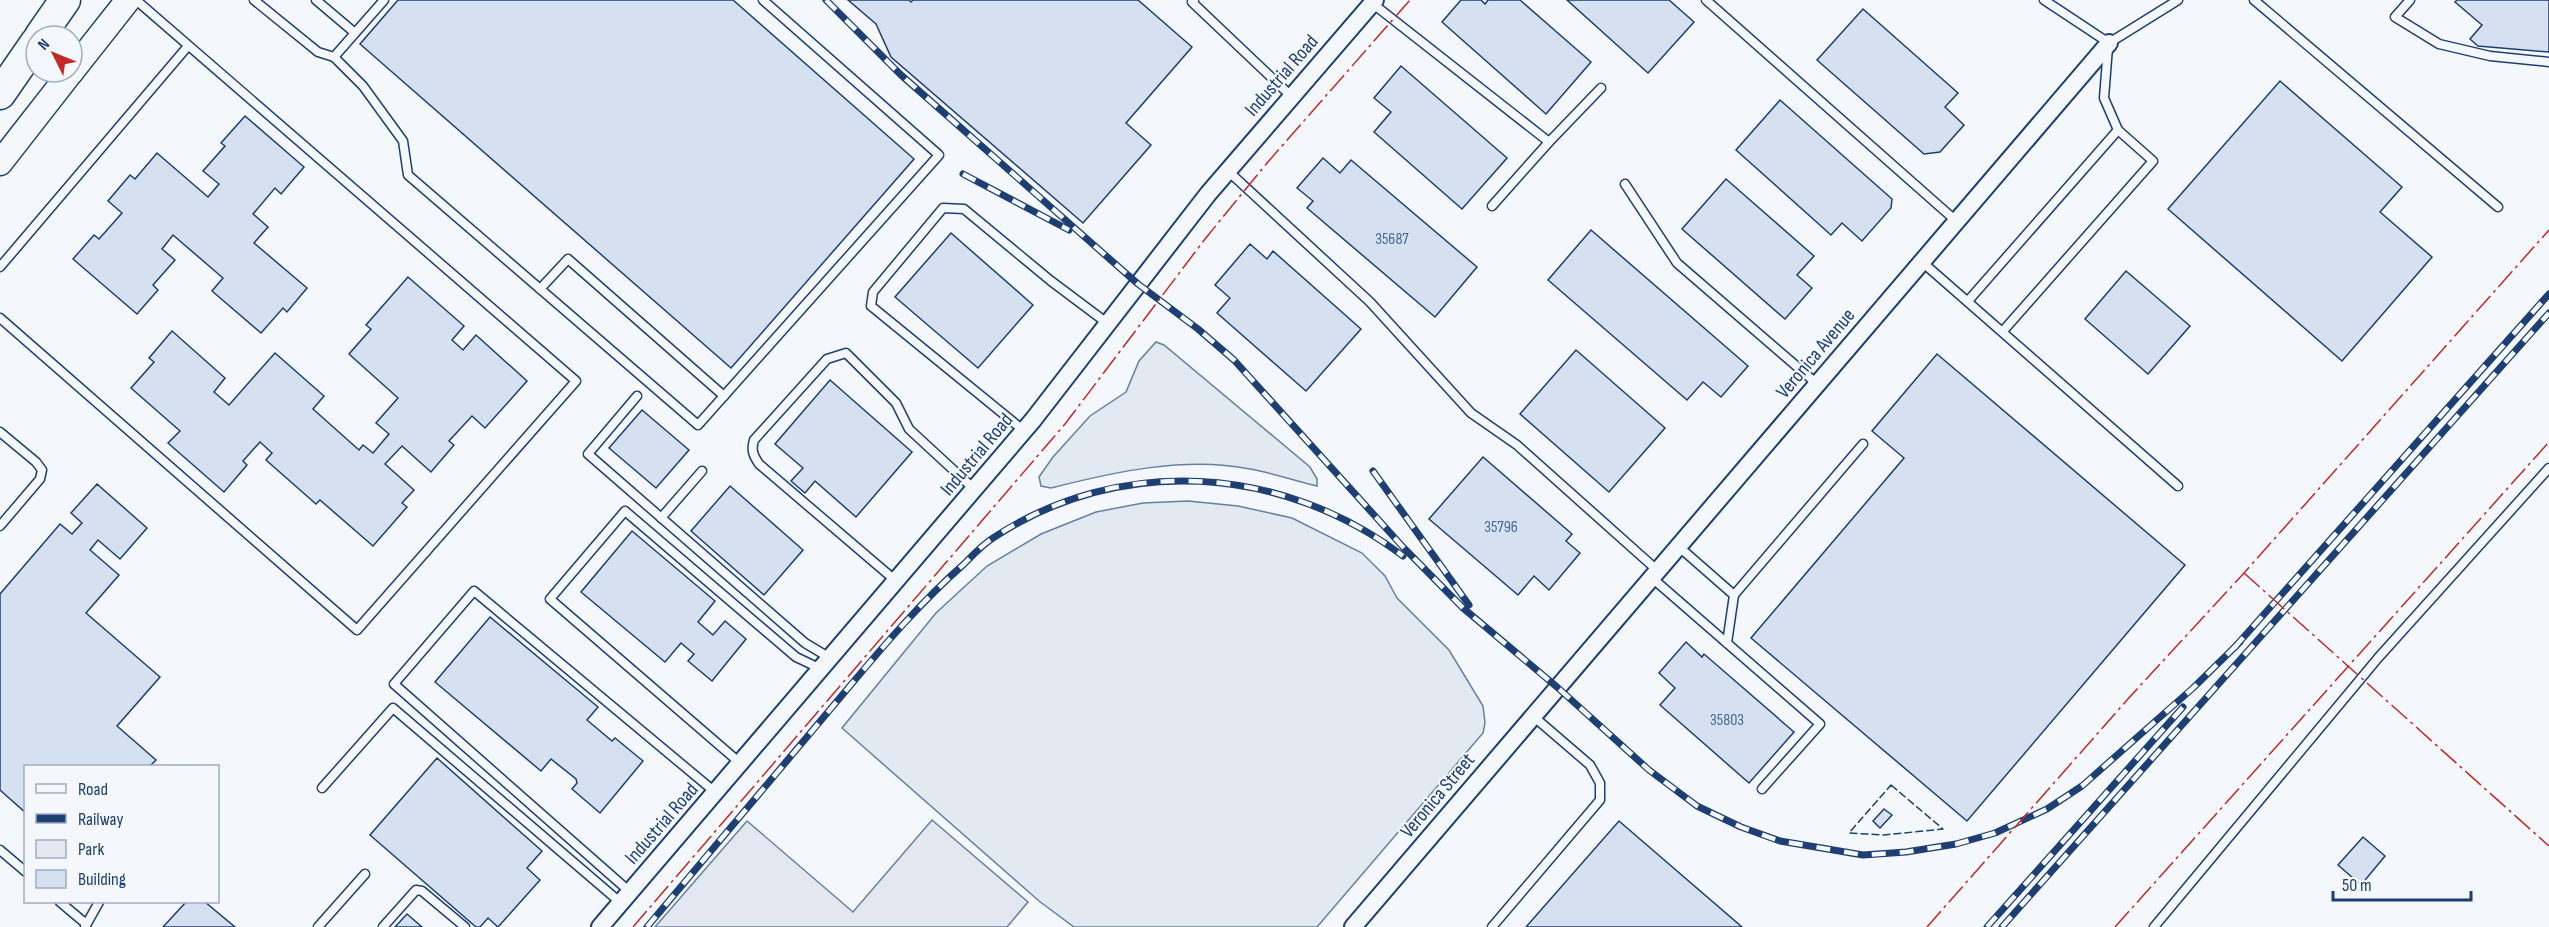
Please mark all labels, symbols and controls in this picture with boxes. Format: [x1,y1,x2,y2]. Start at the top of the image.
north arrow [24,24,84,84]
street label: Industrial Road [1240,30,1324,121]
text: N [34,35,54,54]
house number: 35687 [1375,230,1409,249]
street label: Veronica Avenue [1771,304,1860,403]
street label: Industrial Road [935,409,1018,501]
house number: 35796 [1484,518,1518,537]
house number: 35803 [1710,711,1744,730]
street label: Veronica Street [1395,748,1480,843]
legend [24,765,219,903]
street label: Industrial Road [620,778,704,869]
text: Road [78,779,108,800]
text: Railway [78,809,123,830]
text: Park [78,839,104,860]
scale bar [2333,864,2471,902]
text: Building [78,869,126,890]
text: 50 m [2342,875,2372,896]

